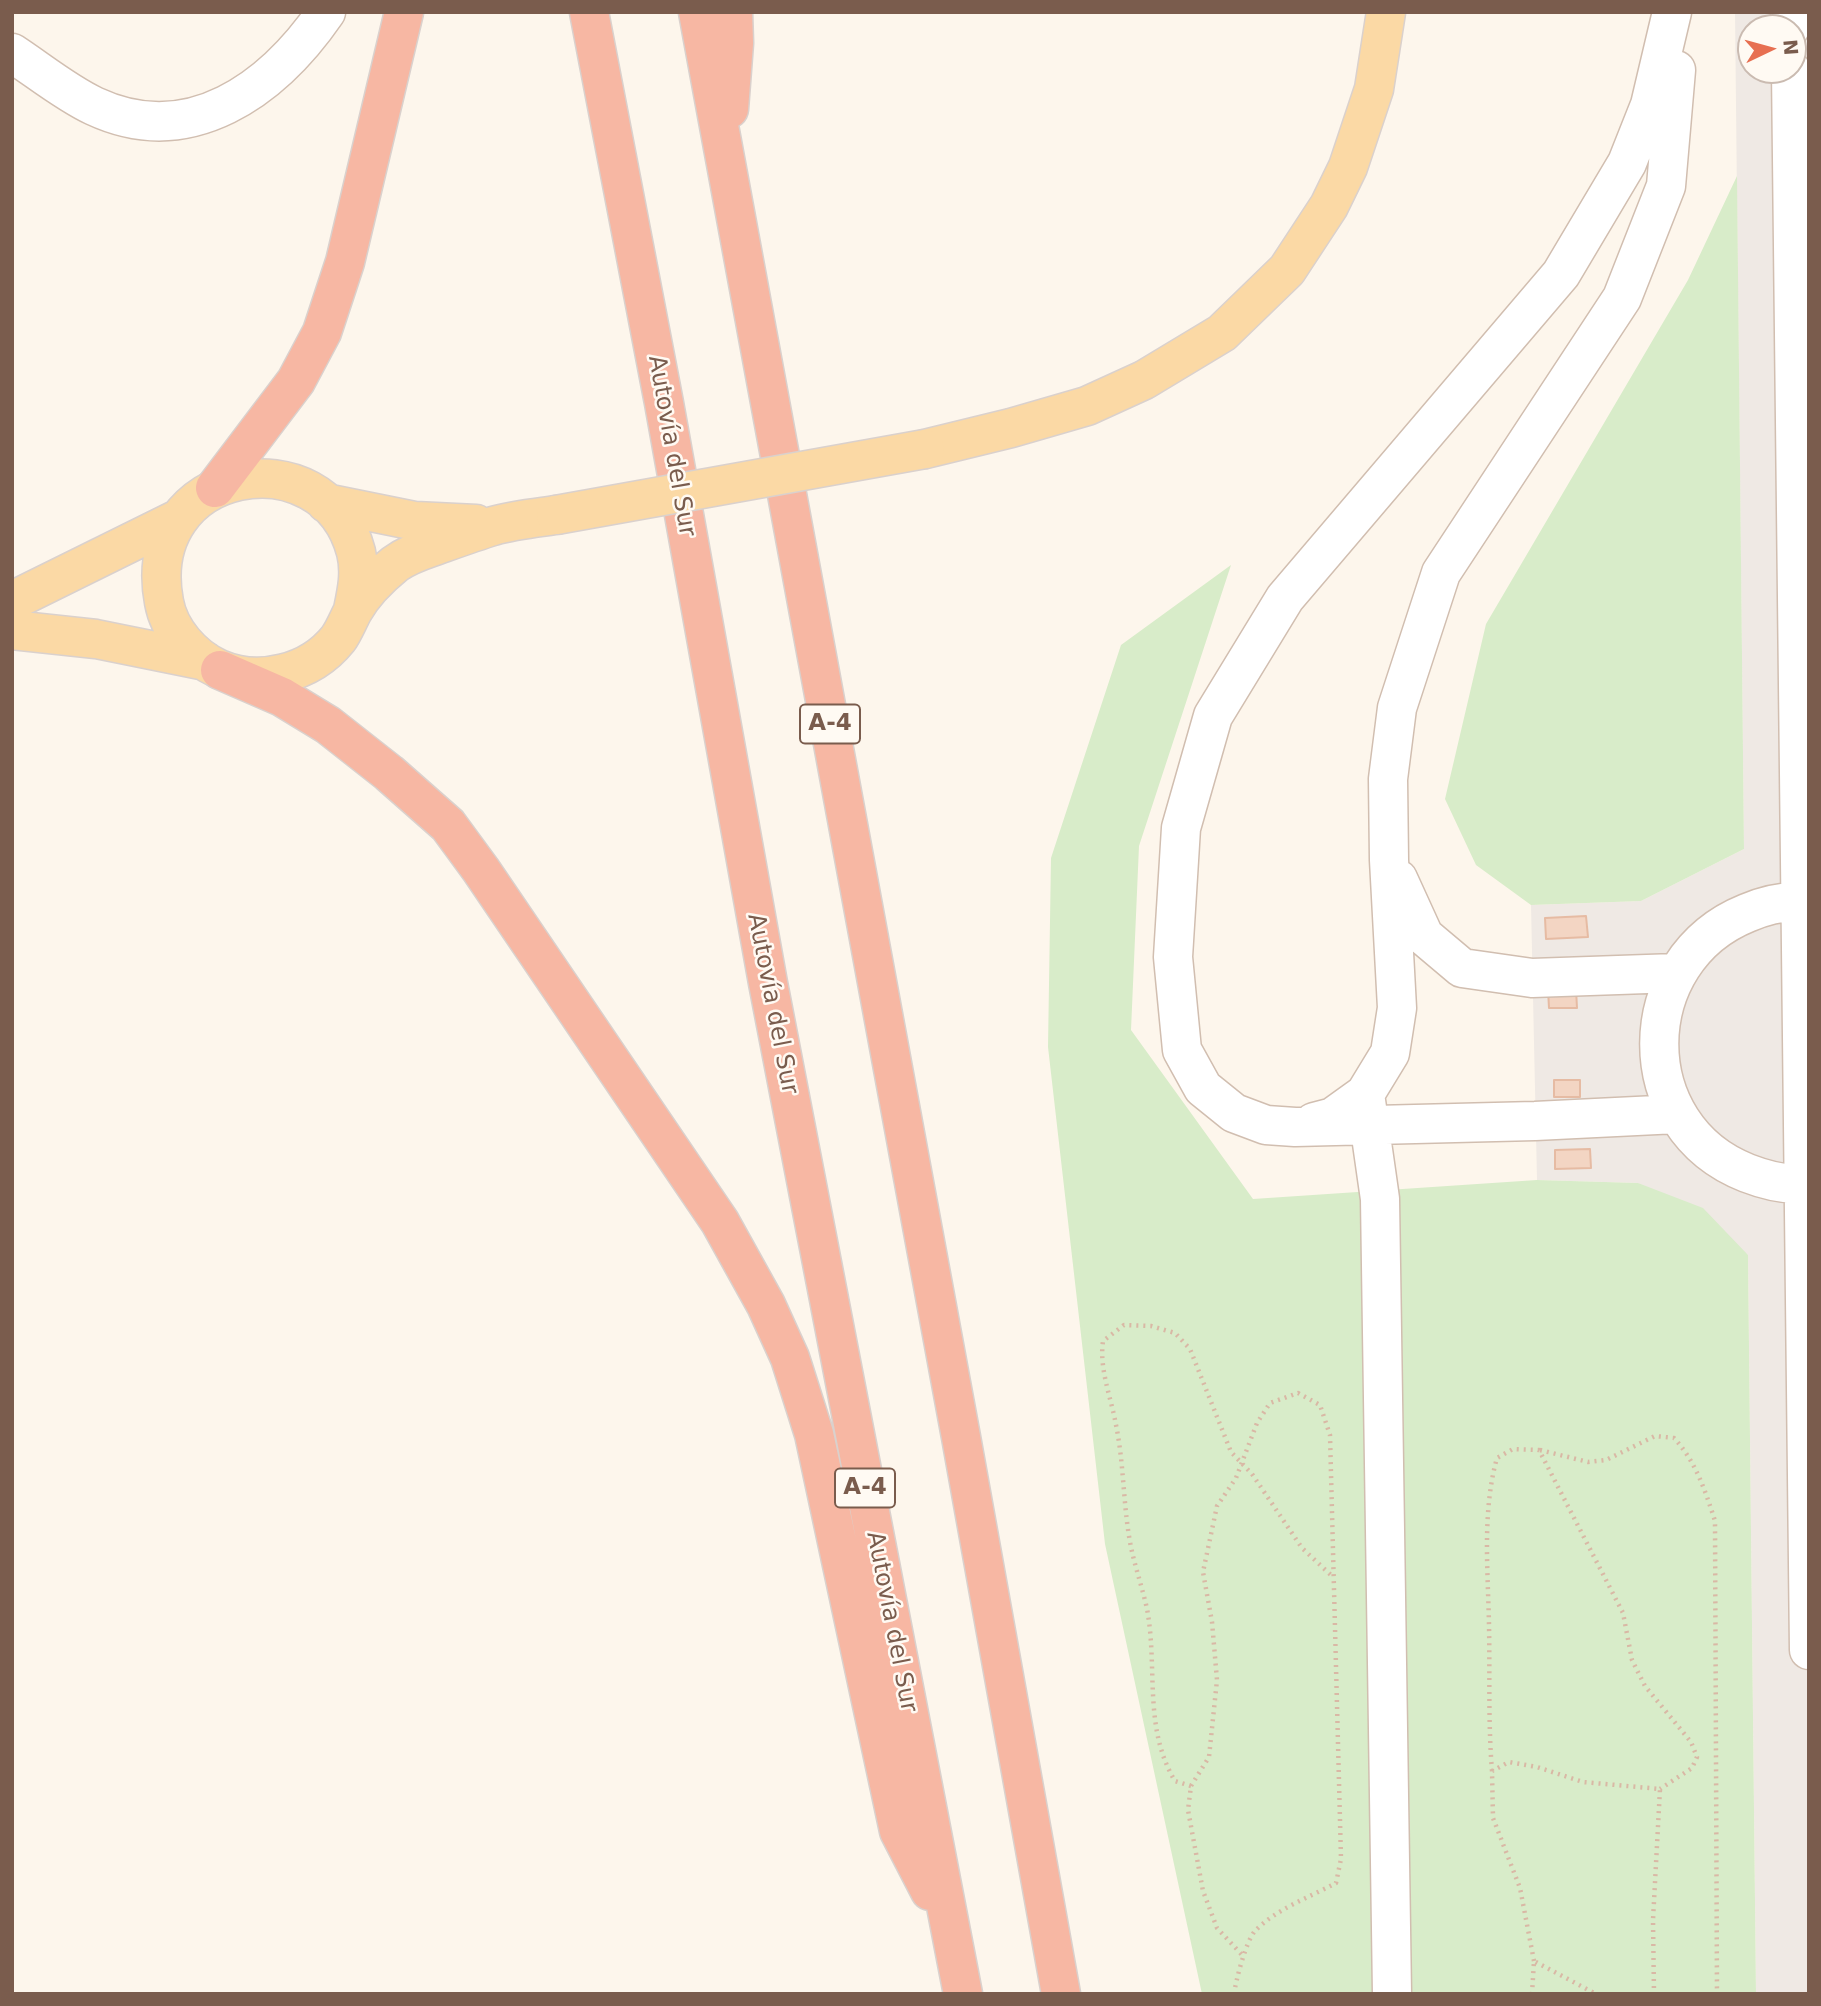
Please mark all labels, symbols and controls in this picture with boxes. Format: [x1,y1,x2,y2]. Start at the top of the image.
north arrow [1737,14,1807,84]
text: N [1779,38,1803,56]
street label: Autovía del Sur [641,353,701,539]
road number: A-4 [800,704,860,744]
street label: Autovía del Sur [740,911,804,1097]
road number: A-4 [835,1469,895,1508]
street label: Autovía del Sur [859,1529,923,1715]

